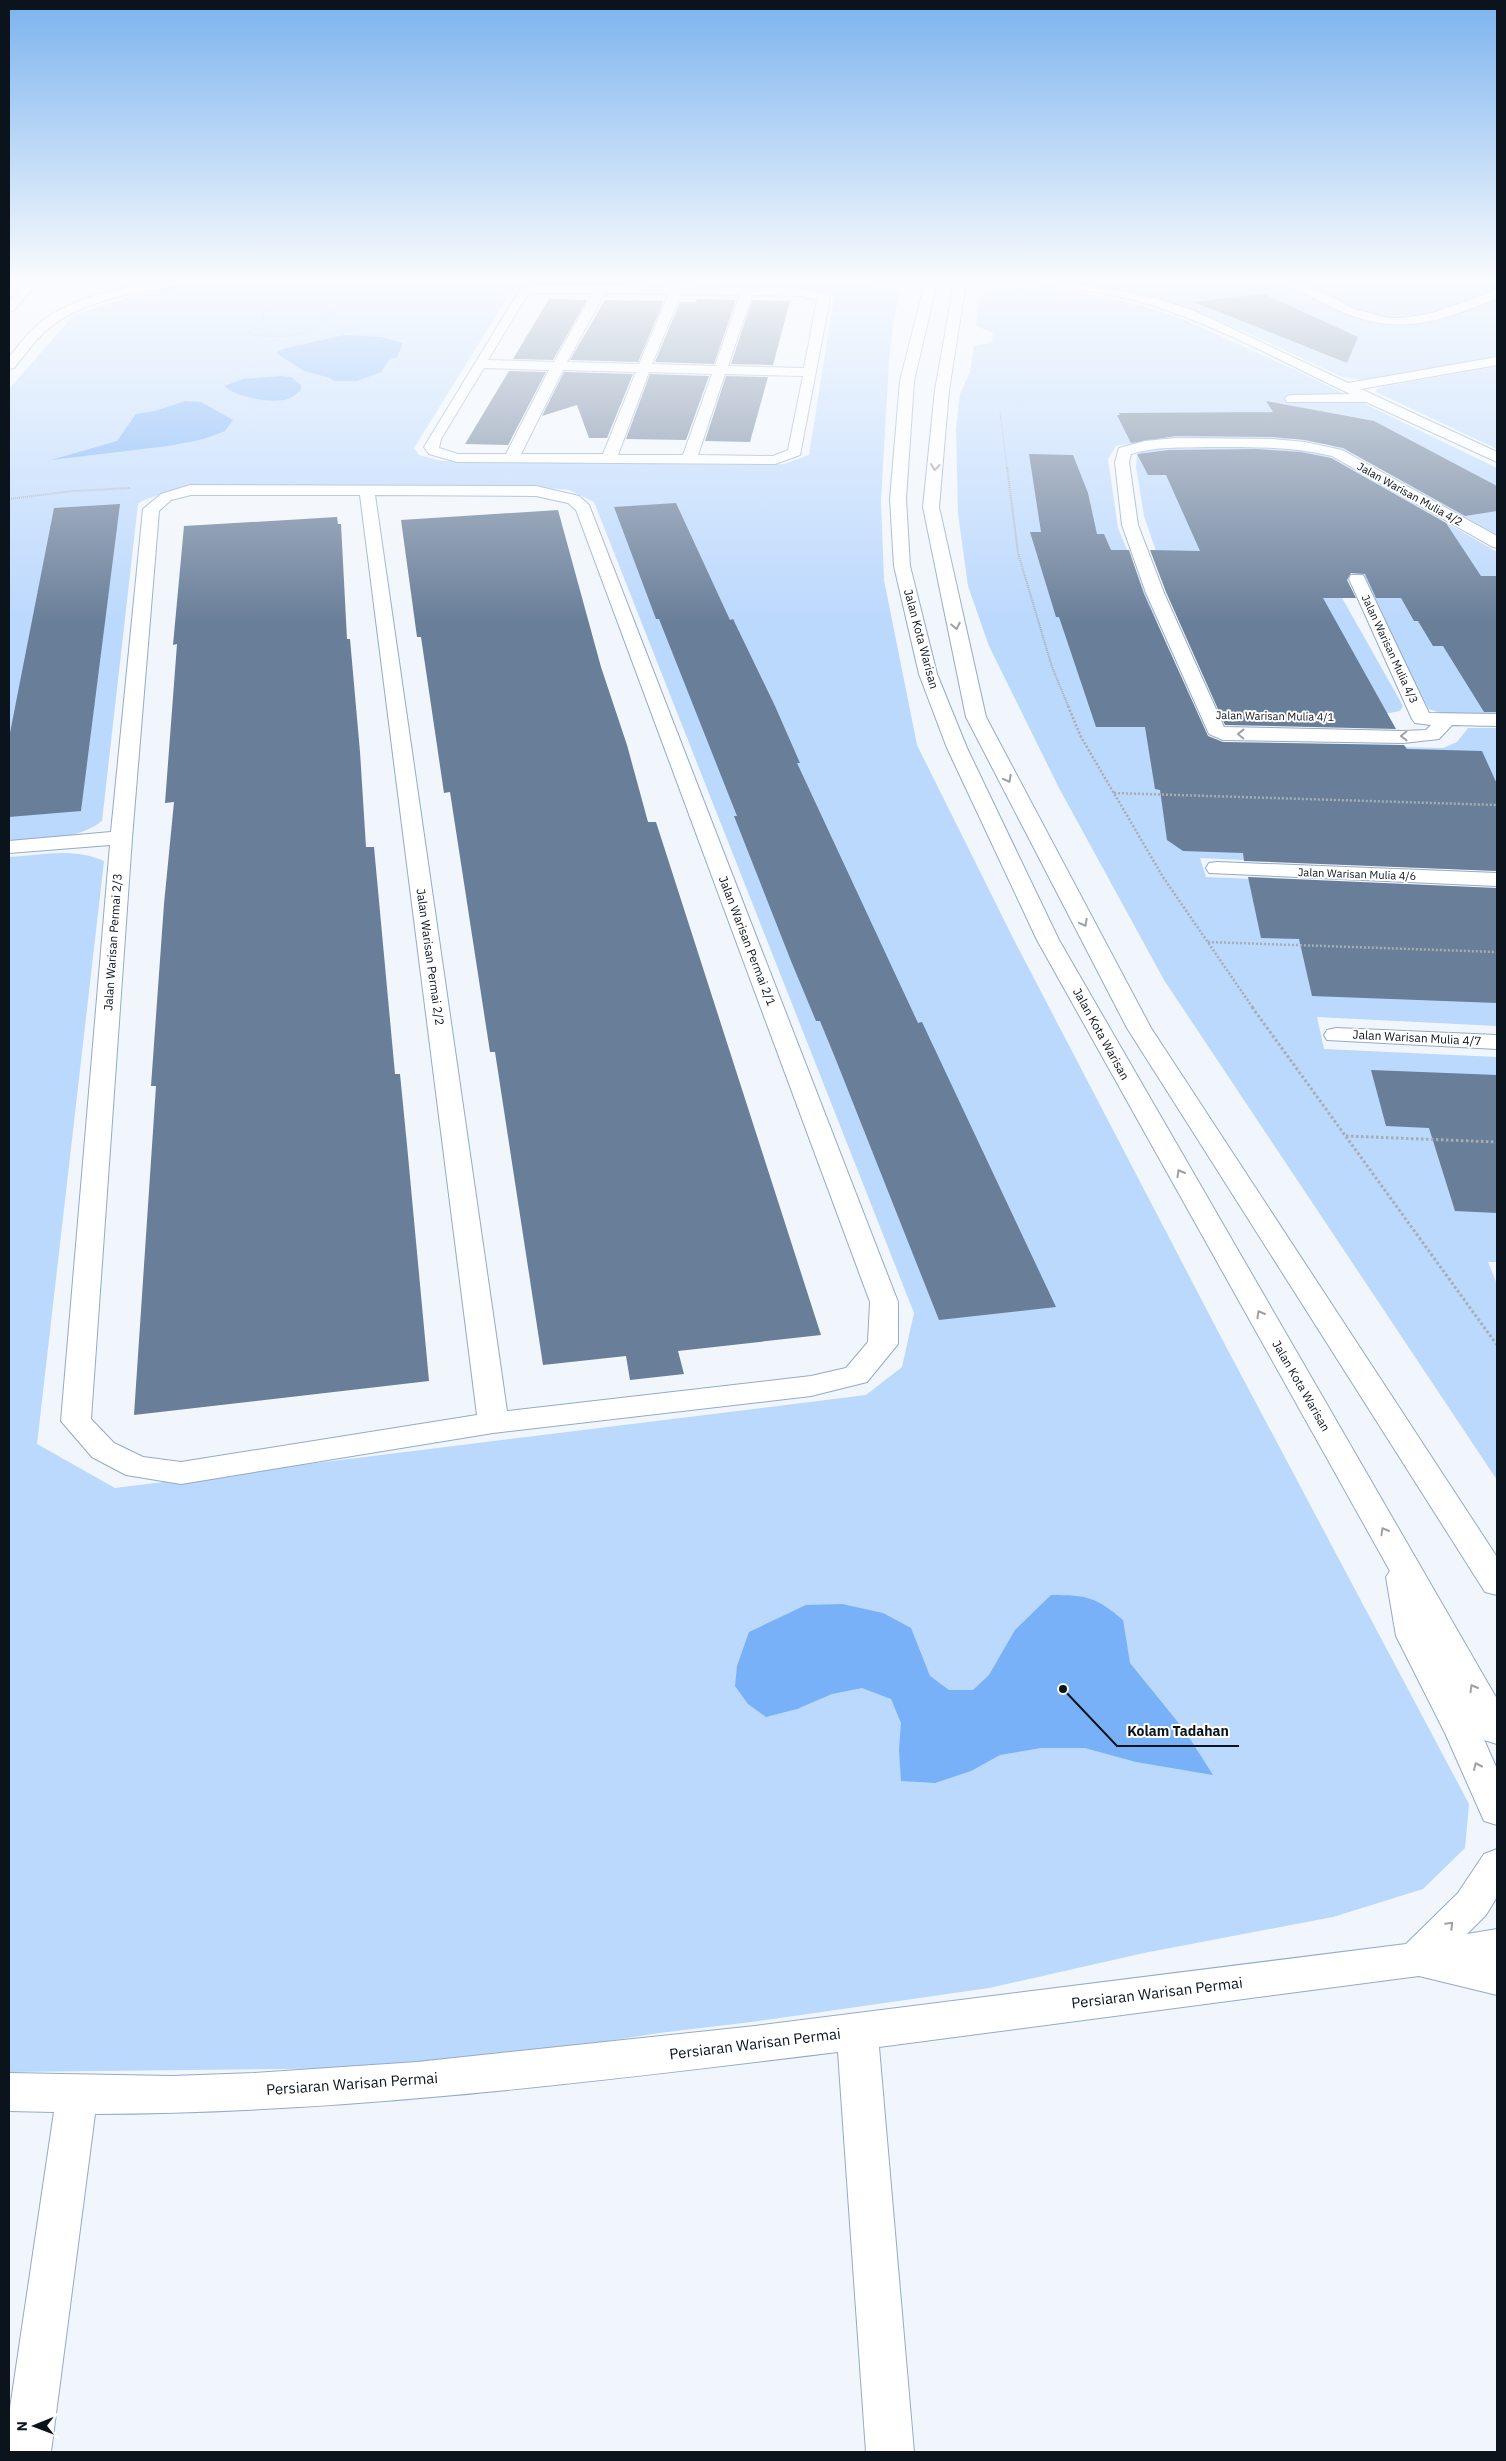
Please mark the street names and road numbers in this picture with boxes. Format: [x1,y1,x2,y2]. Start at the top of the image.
street label: Jalan Warisan Mulia 4/2 [1355,459,1465,529]
street label: Jalan Kota Warisan [901,587,942,690]
street label: Jalan Warisan Mulia 4/3 [1359,592,1421,706]
street label: Jalan Warisan Mulia 4/1 [1216,708,1335,724]
street label: Jalan Warisan Mulia 4/6 [1298,865,1416,883]
street label: Jalan Warisan Permai 2/3 [100,873,125,1011]
street label: Jalan Warisan Permai 2/1 [716,874,779,1008]
street label: Jalan Warisan Permai 2/2 [413,888,448,1026]
street label: Jalan Kota Warisan [1070,985,1133,1082]
street label: Jalan Warisan Mulia 4/7 [1352,1027,1482,1048]
street label: Jalan Kota Warisan [1269,1337,1334,1434]
street label: Persiaran Warisan Permai [1070,1973,1244,2012]
street label: Persiaran Warisan Permai [668,2024,842,2063]
street label: Persiaran Warisan Permai [265,2068,439,2099]

